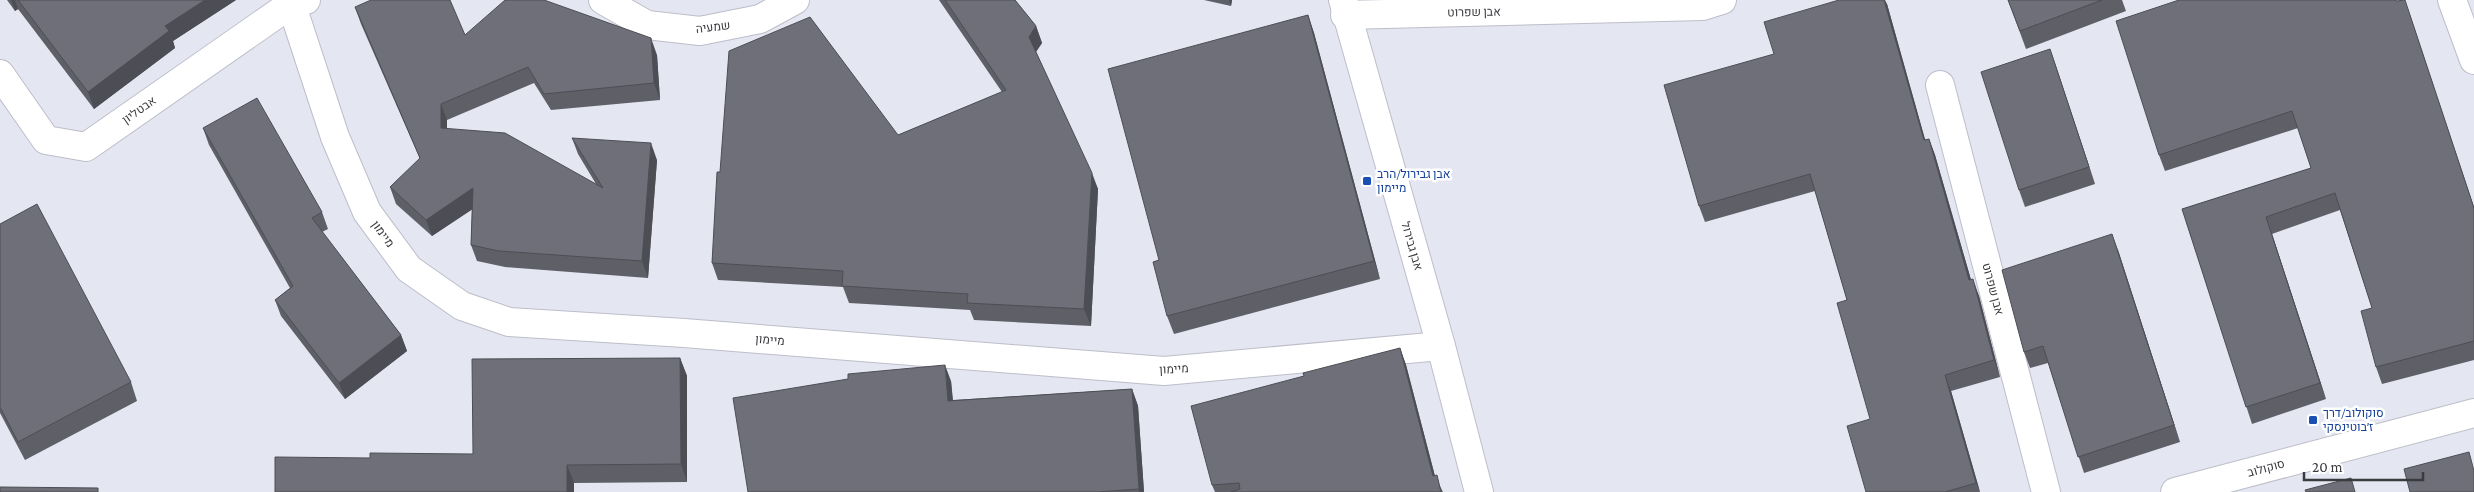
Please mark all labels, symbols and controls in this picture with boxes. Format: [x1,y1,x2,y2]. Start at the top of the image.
street label: אבן שפרוט [1447,5,1501,19]
street label: שמעיה [695,18,731,36]
street label: אבטליון [119,93,159,127]
place label: אבן גבירול/הרב מיימון [1377,167,1451,195]
marker: אבן גבירול/הרב מיימון [1361,175,1373,187]
street label: מיימון [369,218,397,250]
street label: אבן גבירול [1398,220,1426,272]
street label: אבן שפרוט [1979,261,2007,317]
street label: מיימון [755,332,785,348]
street label: מיימון [1159,361,1189,377]
place label: סוקולוב/דרך ז׳בוטינסקי [2323,406,2384,434]
marker: סוקולוב/דרך ז׳בוטינסקי [2307,414,2319,426]
scale bar [2304,450,2423,482]
street label: סוקולוב [2246,456,2286,480]
text: 20 m [2312,459,2343,475]

